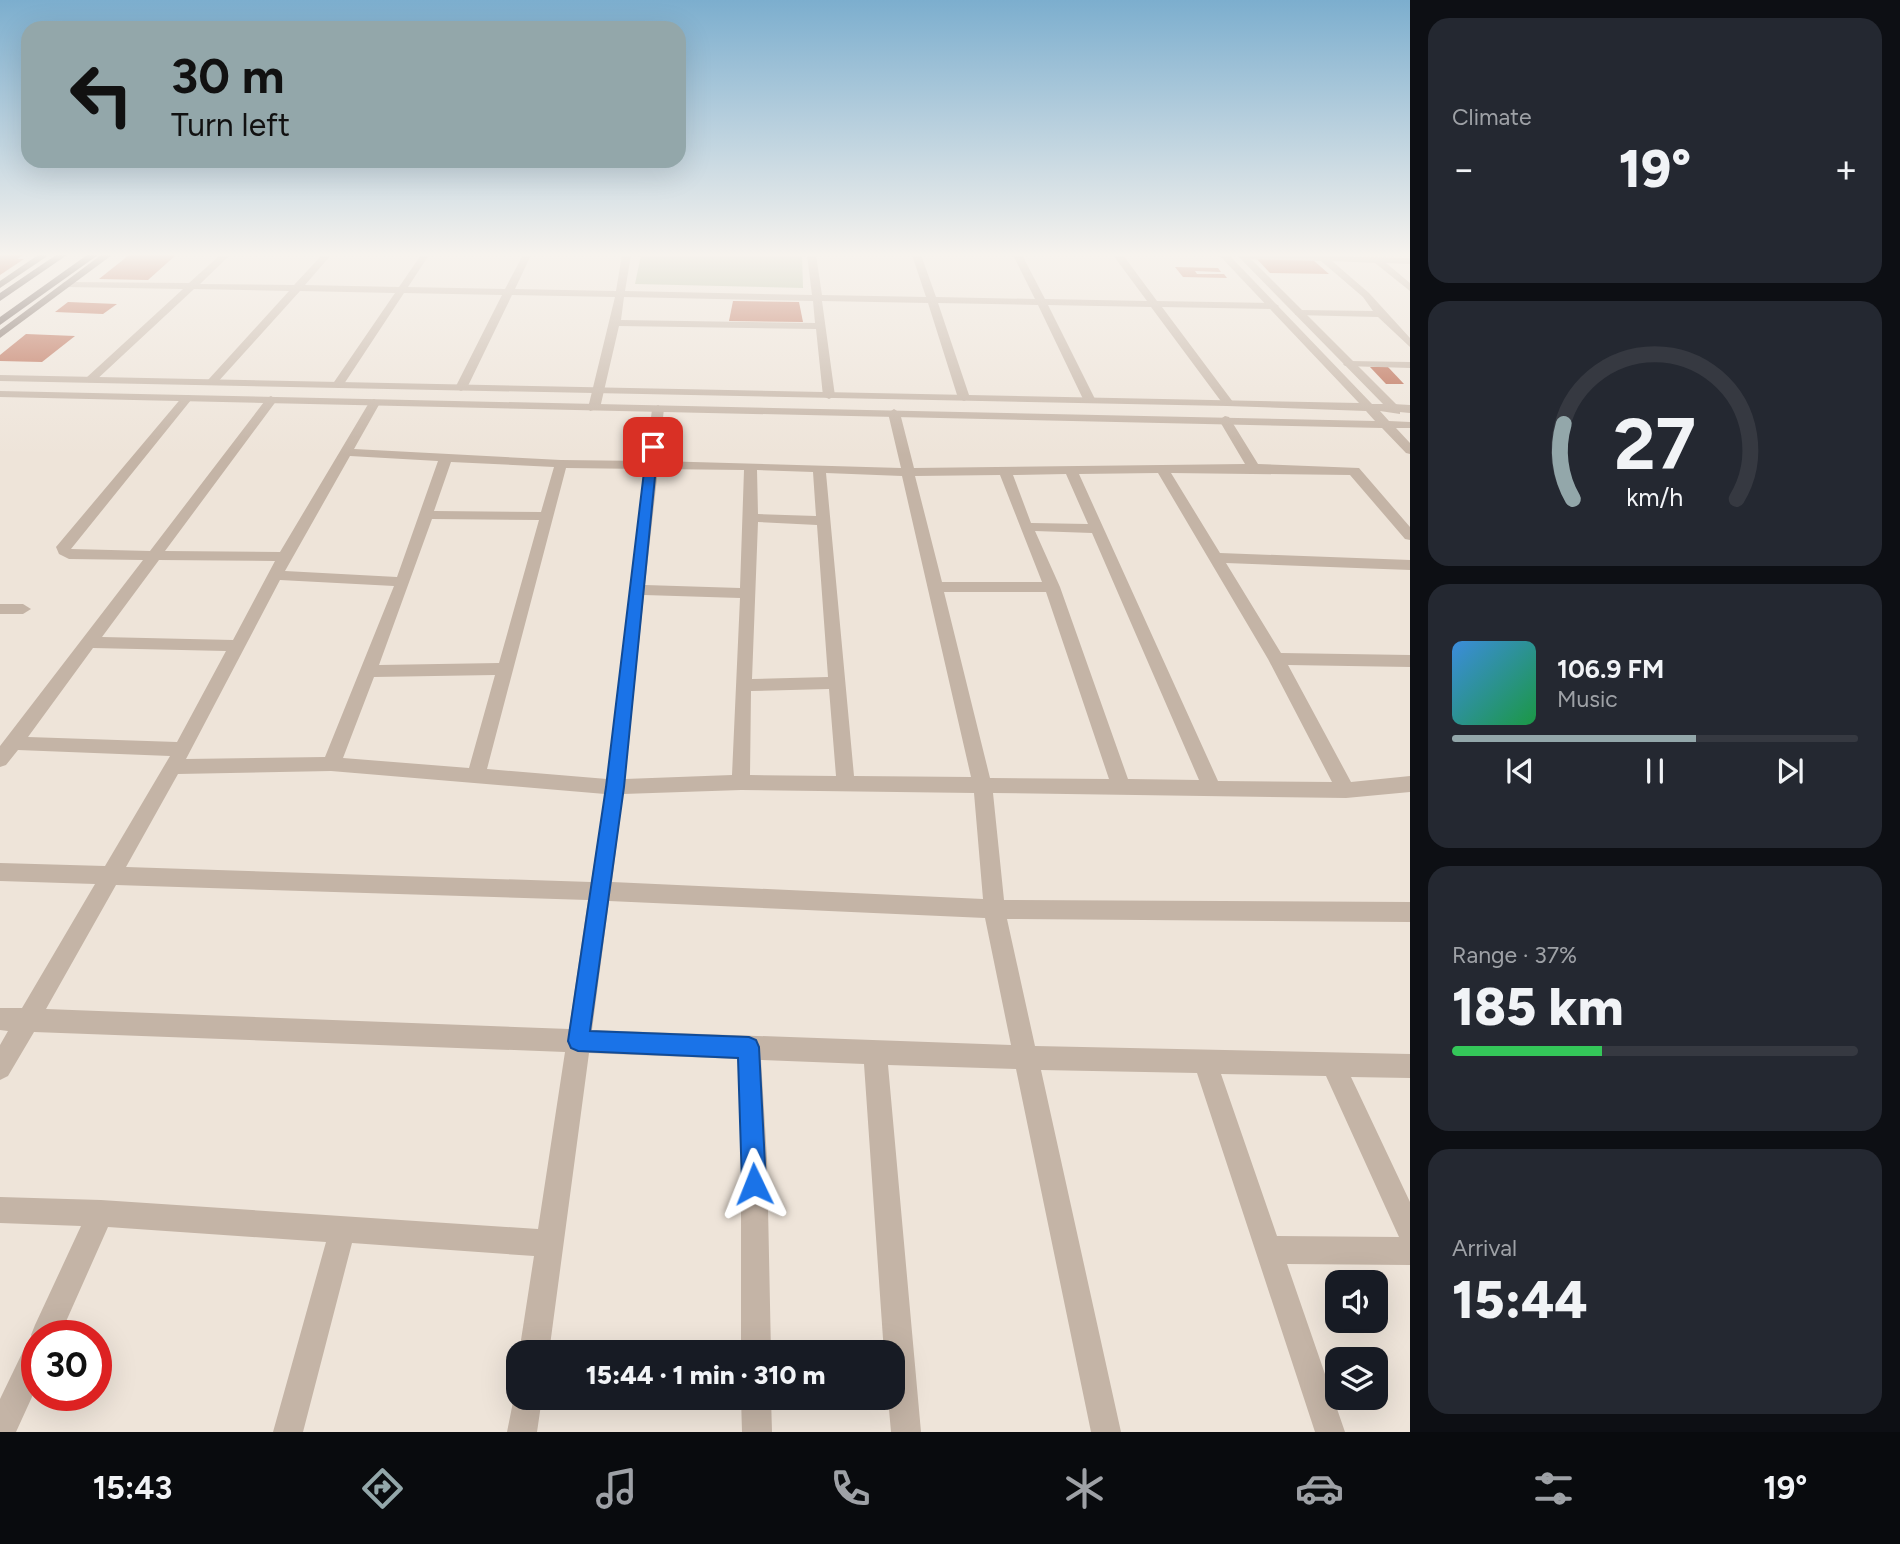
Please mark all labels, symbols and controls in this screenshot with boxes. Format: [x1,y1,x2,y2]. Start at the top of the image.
text: 30 m [171,46,284,105]
icon: left [56,49,147,140]
text: Climate [1452,103,1531,131]
text: Turn left [171,106,290,144]
text: 19° [1619,138,1691,200]
text: − [1452,146,1476,192]
text: + [1834,146,1858,192]
text: 27 [1614,401,1696,488]
pin [623,417,683,477]
icon: arrive [634,428,672,466]
text: km/h [1626,482,1684,512]
text: 106.9 FM [1557,653,1664,685]
text: Music [1557,685,1618,713]
icon: previous [1501,752,1539,790]
icon: pause [1636,752,1674,790]
icon: next [1771,752,1809,790]
text: Range · 37% [1452,941,1577,969]
text: 185 km [1452,976,1624,1038]
position arrow [717,1147,791,1221]
text: Arrival [1452,1234,1517,1262]
text: 15:44 [1452,1269,1588,1331]
map controls [1325,1270,1388,1410]
button: sound [1325,1270,1388,1333]
speed limit sign: 30 [21,1320,112,1411]
button: layers [1325,1347,1388,1410]
text: 15:44 · 1 min · 310 m [586,1359,825,1391]
icon: directions [358,1464,407,1513]
icon: music [592,1464,641,1513]
icon: phone [826,1464,875,1513]
icon: climate [1060,1464,1109,1513]
icon: car [1295,1464,1344,1513]
icon: filters [1529,1464,1578,1513]
text: 15:43 [93,1469,172,1507]
text: 19° [1763,1469,1807,1507]

